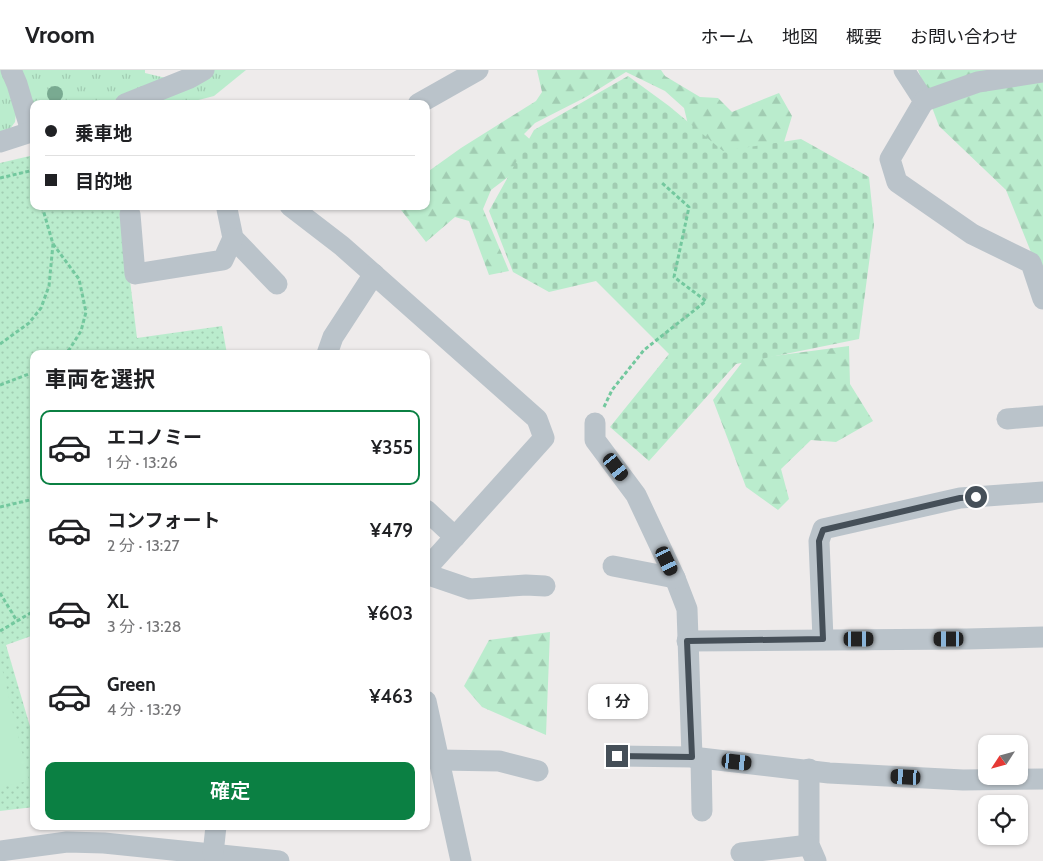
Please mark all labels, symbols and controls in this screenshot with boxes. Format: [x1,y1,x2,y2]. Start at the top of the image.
text: Vroom [25,20,95,49]
text: ホーム [701,26,754,48]
text: 地図 [782,26,818,48]
text: 概要 [846,26,882,48]
text: お問い合わせ [910,26,1018,48]
text: 乗車地 [75,122,132,145]
text: 目的地 [75,170,132,193]
text: 車両を選択 [45,366,155,393]
icon: car [47,425,92,470]
text: エコノミー [107,426,202,449]
text: ¥355 [371,436,413,459]
car [600,451,631,483]
text: 1 分 · 13:26 [107,453,178,472]
route start [965,486,987,508]
icon: car [47,508,92,553]
text: コンフォート [107,509,220,532]
text: ¥479 [370,519,413,542]
text: 2 分 · 13:27 [107,536,180,555]
car [653,544,680,578]
text: XL [107,590,128,613]
icon: car [47,591,92,636]
text: ¥603 [367,602,413,625]
text: 3 分 · 13:28 [107,617,182,636]
car [844,632,874,647]
car [934,632,964,647]
text: Green [107,673,156,696]
icon: car [47,674,92,719]
callout: 1 分 [587,684,647,718]
text: ¥463 [369,685,413,708]
text: 1 分 [605,692,631,711]
text: 4 分 · 13:29 [107,700,182,719]
north arrow [978,735,1028,785]
map controls [978,735,1028,845]
route end [606,745,628,767]
car [721,753,752,771]
button: 確定 [45,762,415,820]
car [890,769,921,785]
button: locate [978,795,1028,845]

